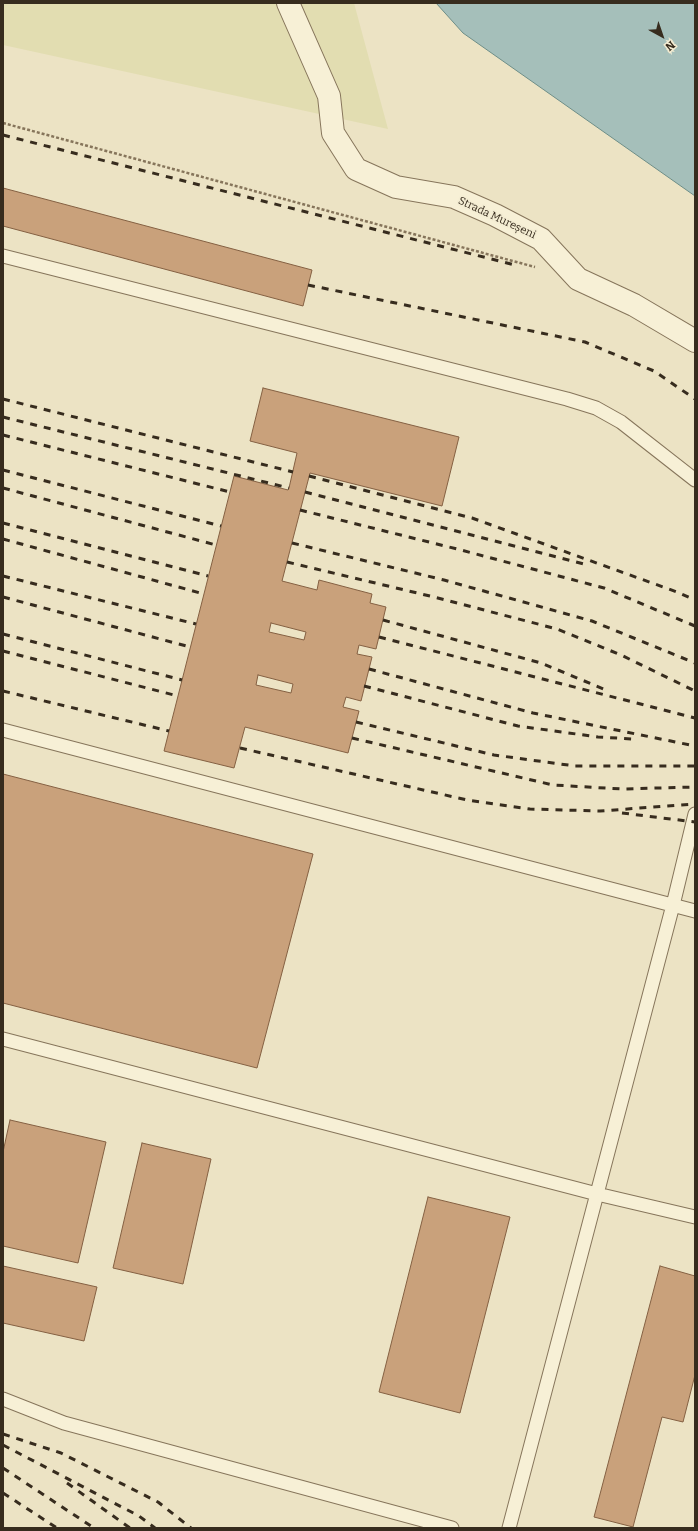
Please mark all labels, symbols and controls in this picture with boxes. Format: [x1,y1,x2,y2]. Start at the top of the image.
north arrow [642,16,682,56]
text: N [663,38,677,53]
street label: Strada Mureșeni [456,194,538,242]

